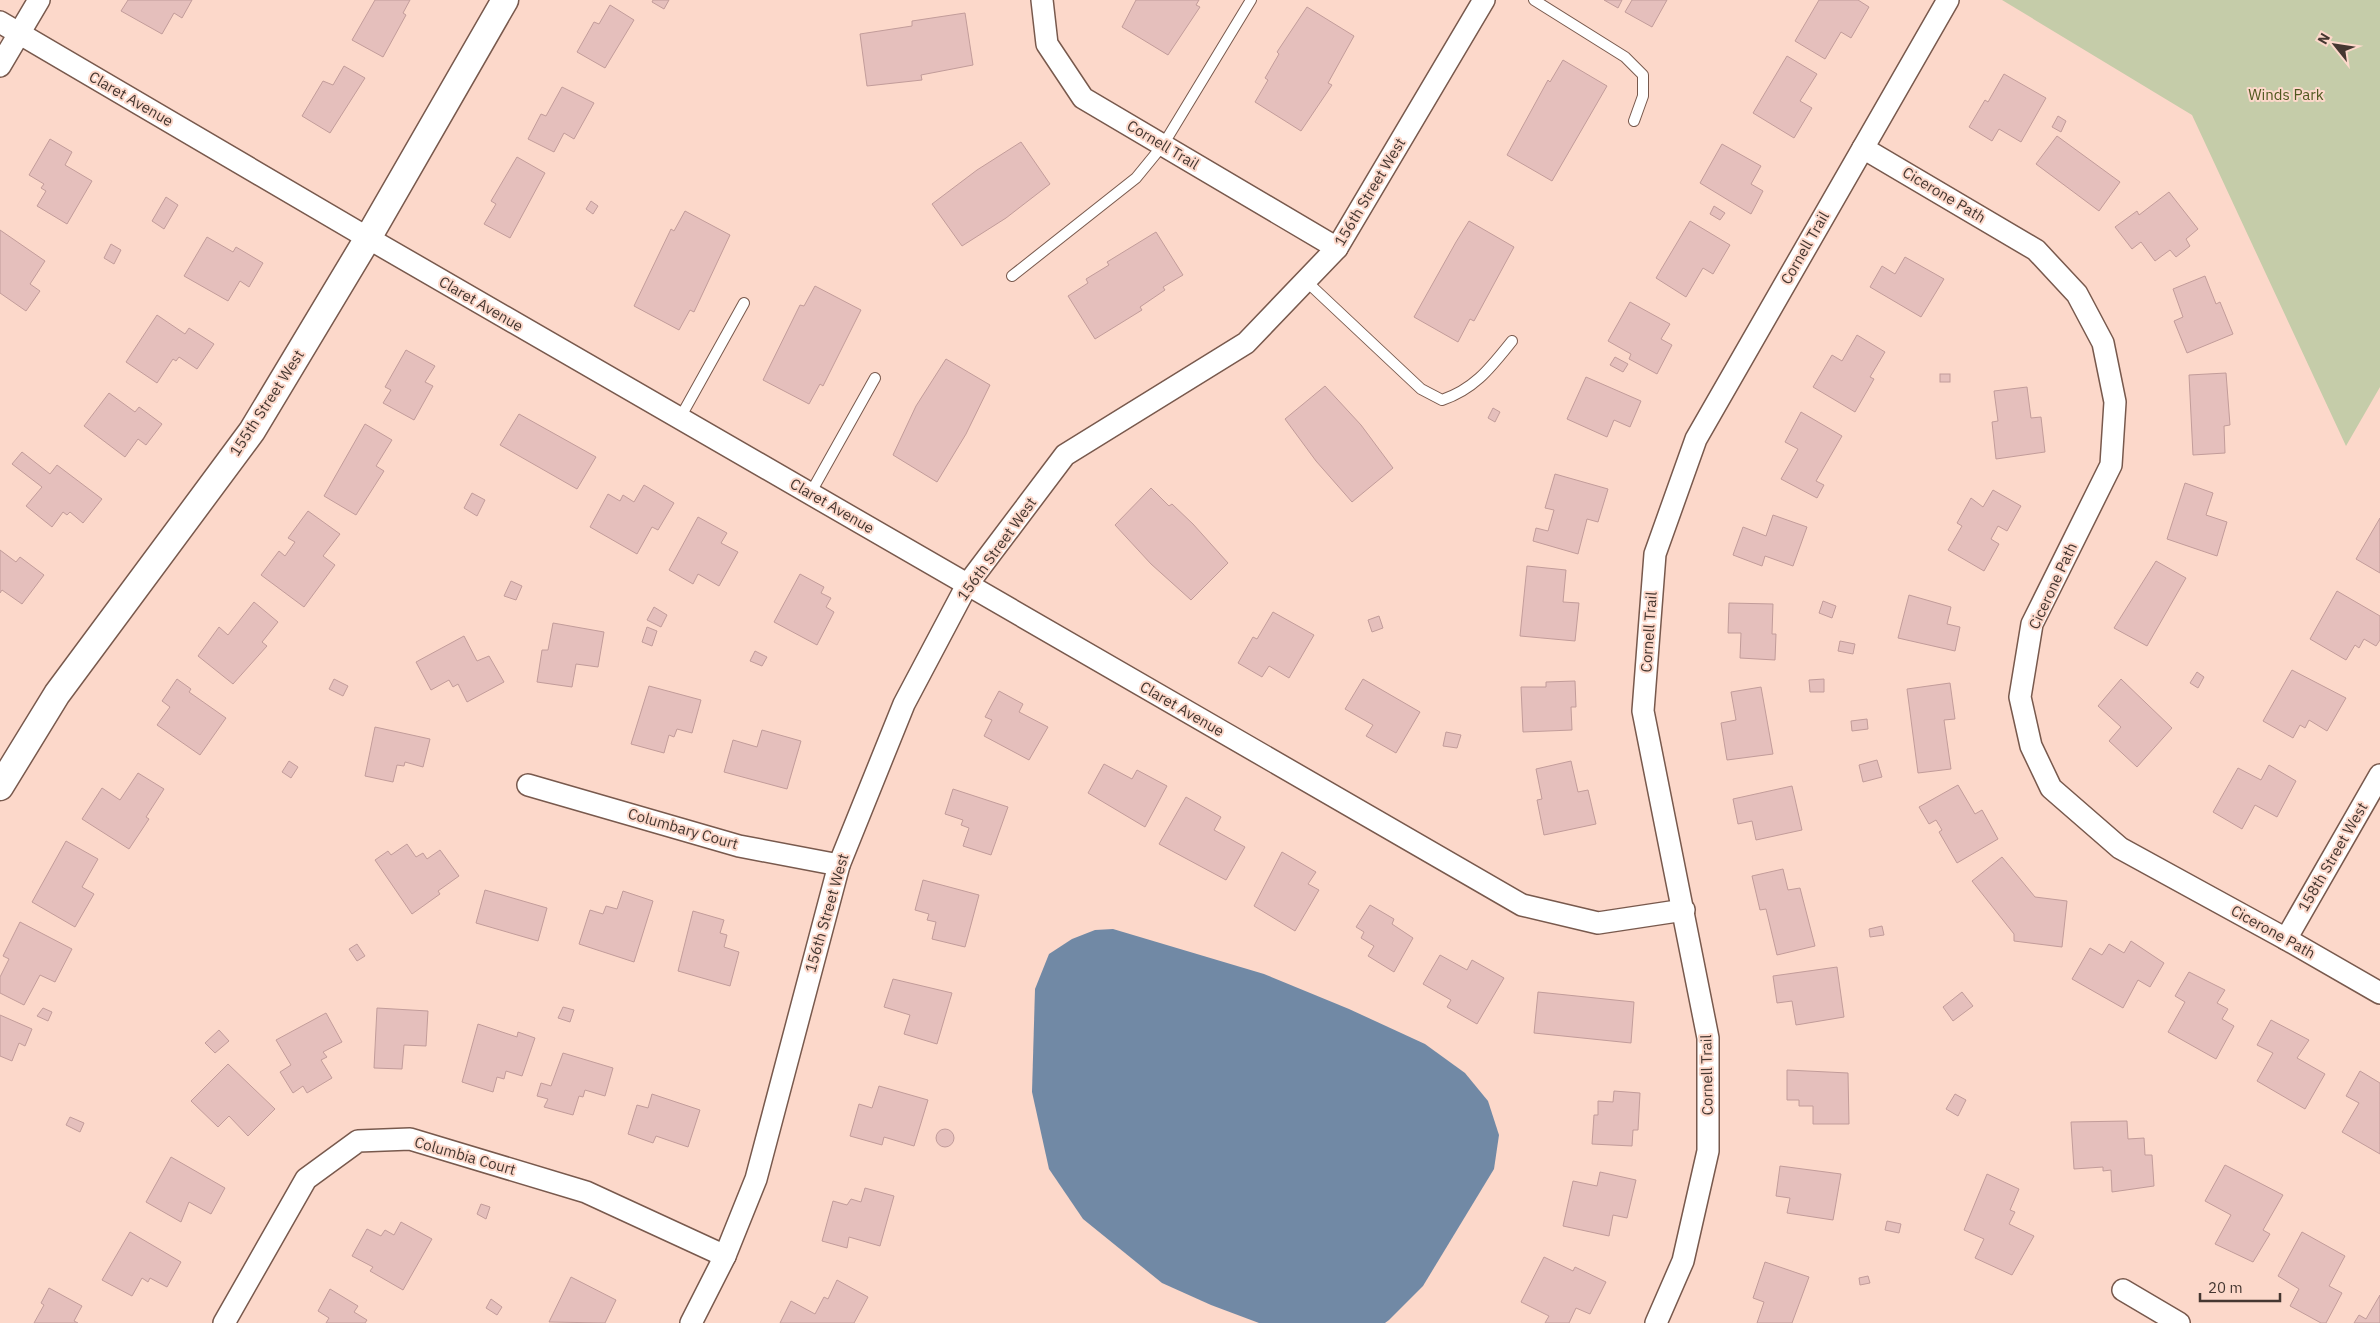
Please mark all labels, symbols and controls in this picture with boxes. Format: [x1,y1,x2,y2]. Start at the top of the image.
north arrow [2310,20,2360,70]
text: N [2313,30,2334,47]
street label: Claret Avenue [86,67,177,130]
park label: Winds Park [2248,85,2324,104]
street label: Cornell Trail [1124,116,1203,174]
street label: 156th Street West [1330,134,1409,249]
street label: Cicerone Path [1899,162,1989,227]
street label: Cornell Trail [1776,208,1833,287]
street label: Claret Avenue [436,272,527,335]
street label: 155th Street West [225,346,308,459]
street label: Claret Avenue [787,474,878,537]
street label: 156th Street West [953,493,1040,604]
street label: Cicerone Path [2024,539,2081,632]
street label: Cornell Trail [1636,591,1661,673]
street label: Claret Avenue [1137,677,1228,740]
street label: 158th Street West [2294,799,2372,915]
street label: Columbary Court [626,804,740,853]
street label: 156th Street West [800,851,853,975]
street label: Cicerone Path [2228,901,2319,963]
street label: Cornell Trail [1696,1034,1717,1116]
street label: Columbia Court [412,1132,518,1179]
scale bar [2200,1270,2280,1302]
text: 20 m [2208,1278,2243,1297]

